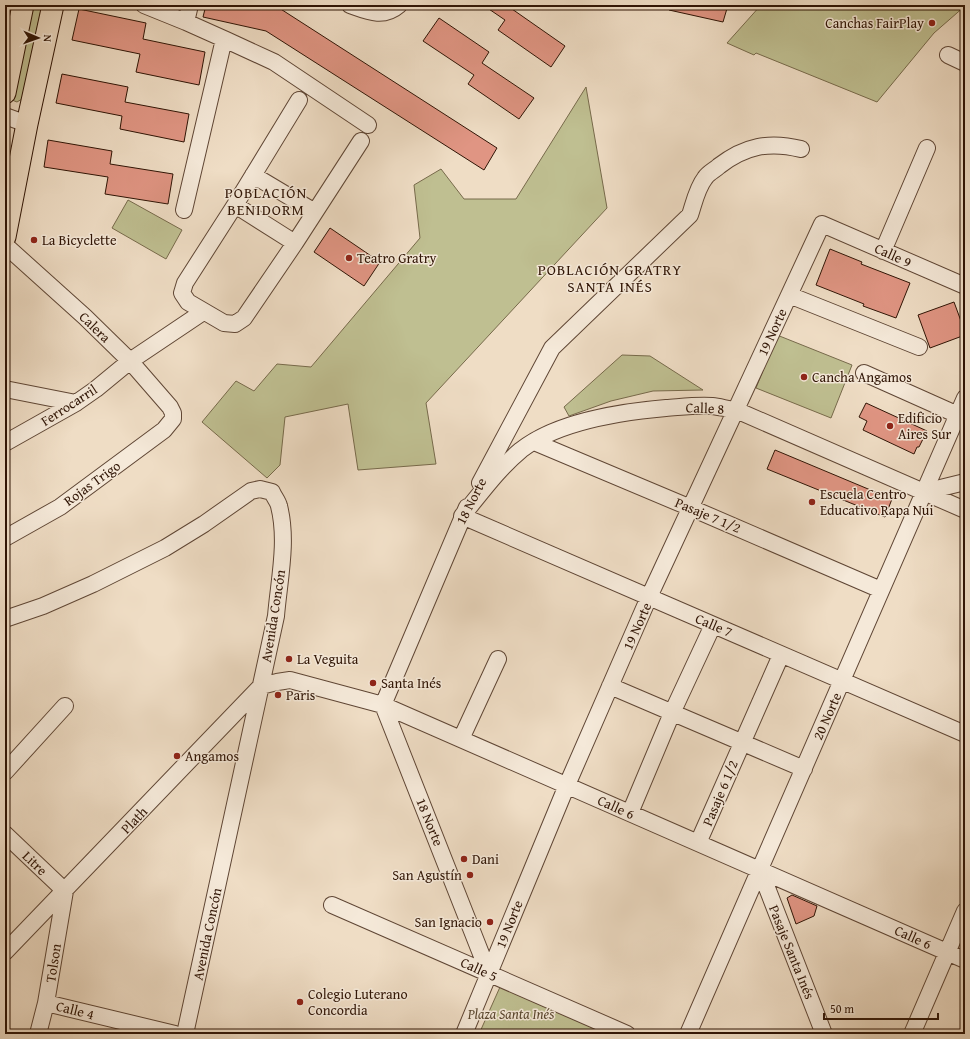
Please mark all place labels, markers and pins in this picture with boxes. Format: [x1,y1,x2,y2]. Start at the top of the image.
place label: Canchas FairPlay [825,13,924,33]
marker: Canchas FairPlay [927,18,937,28]
place label: La Bicyclette [42,230,117,250]
marker: La Bicyclette [29,235,39,245]
place label: Teatro Gratry [357,248,436,268]
marker: Teatro Gratry [344,253,354,263]
place label: Cancha Angamos [812,367,912,387]
marker: Cancha Angamos [799,372,809,382]
place label: Edificio Aires Sur [898,408,952,444]
marker: Edificio Aires Sur [885,421,895,431]
place label: Escuela Centro Educativo Rapa Nui [820,484,933,520]
marker: Escuela Centro Educativo Rapa Nui [807,497,817,507]
place label: La Veguita [297,649,359,669]
marker: La Veguita [284,654,294,664]
place label: Santa Inés [381,673,441,693]
marker: Santa Inés [368,678,378,688]
place label: Paris [286,685,315,705]
marker: Paris [273,690,283,700]
place label: Angamos [185,746,239,766]
marker: Angamos [172,751,182,761]
place label: Dani [472,849,499,869]
marker: Dani [459,854,469,864]
place label: San Agustín [392,865,462,885]
marker: San Agustín [465,870,475,880]
place label: San Ignacio [415,912,482,932]
marker: San Ignacio [485,917,495,927]
place label: Colegio Luterano Concordia [308,984,408,1020]
marker: Colegio Luterano Concordia [295,997,305,1007]

